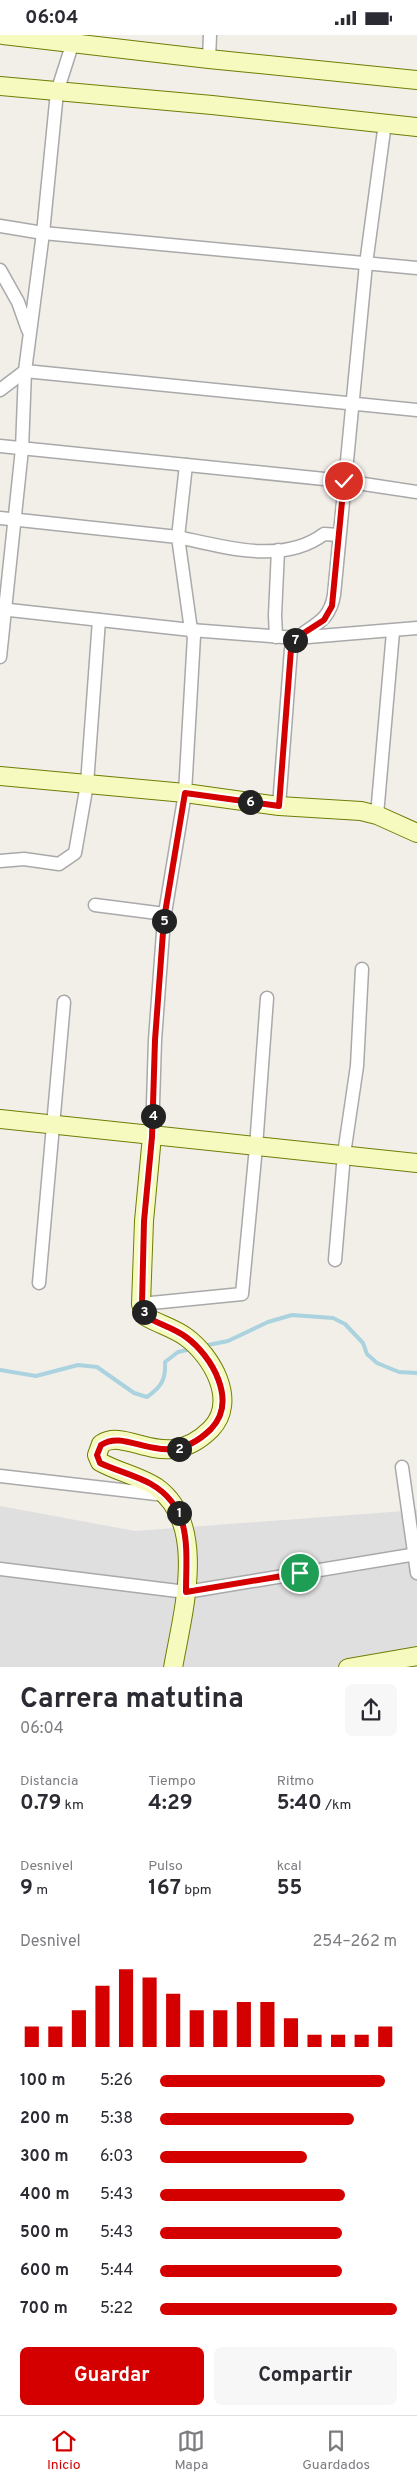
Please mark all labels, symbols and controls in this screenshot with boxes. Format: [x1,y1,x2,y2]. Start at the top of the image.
text: 06:04 [25,6,79,30]
pin [323,460,365,502]
icon: check [330,467,358,495]
pin: 7 [282,627,308,653]
text: 7 [292,632,299,649]
pin: 6 [238,789,262,815]
text: 6 [246,794,255,811]
pin: 5 [152,909,176,933]
text: 5 [160,913,169,930]
pin: 4 [140,1103,166,1129]
text: 4 [149,1108,158,1125]
pin: 3 [132,1299,156,1325]
text: 3 [140,1304,149,1321]
pin: 2 [166,1437,192,1461]
text: 2 [175,1441,184,1458]
pin: 1 [166,1501,192,1525]
text: 1 [177,1505,182,1522]
pin [279,1552,321,1594]
icon: arrive [286,1559,314,1587]
text: Carrera matutina [20,1682,244,1718]
button: share [345,1684,397,1736]
text: 06:04 [20,1719,64,1739]
text: Distancia [20,1773,78,1790]
text: Tiempo [148,1773,196,1790]
text: Ritmo [277,1773,314,1790]
text: 0.79 [20,1790,61,1817]
text: 4:29 [148,1790,193,1817]
text: 5:40 [277,1790,322,1817]
text: km [61,1797,84,1814]
text: /km [322,1797,351,1814]
text: Desnivel [20,1858,73,1875]
text: Pulso [148,1858,183,1875]
text: kcal [277,1858,302,1875]
text: 9 [20,1875,33,1902]
text: 167 [148,1875,181,1902]
text: 55 [277,1875,302,1902]
text: m [33,1882,48,1899]
text: bpm [181,1882,212,1899]
text: Desnivel [20,1932,81,1952]
text: 254–262 m [312,1932,397,1952]
text: 100 m [20,2071,66,2091]
text: 5:26 [100,2071,133,2091]
text: 200 m [20,2109,69,2129]
text: 5:38 [100,2109,133,2129]
text: 300 m [20,2147,68,2167]
text: 6:03 [100,2147,133,2167]
text: 400 m [20,2185,69,2205]
text: 5:43 [100,2185,133,2205]
text: 500 m [20,2223,69,2243]
text: 5:43 [100,2223,133,2243]
text: 600 m [20,2261,69,2281]
text: 5:44 [100,2261,133,2281]
text: 700 m [20,2299,68,2319]
text: 5:22 [100,2299,133,2319]
button: Guardar [20,2347,204,2405]
button: Compartir [214,2347,397,2405]
tab: Inicio [47,2427,81,2474]
tab: Mapa [175,2427,208,2474]
tab: Guardados [302,2427,370,2474]

